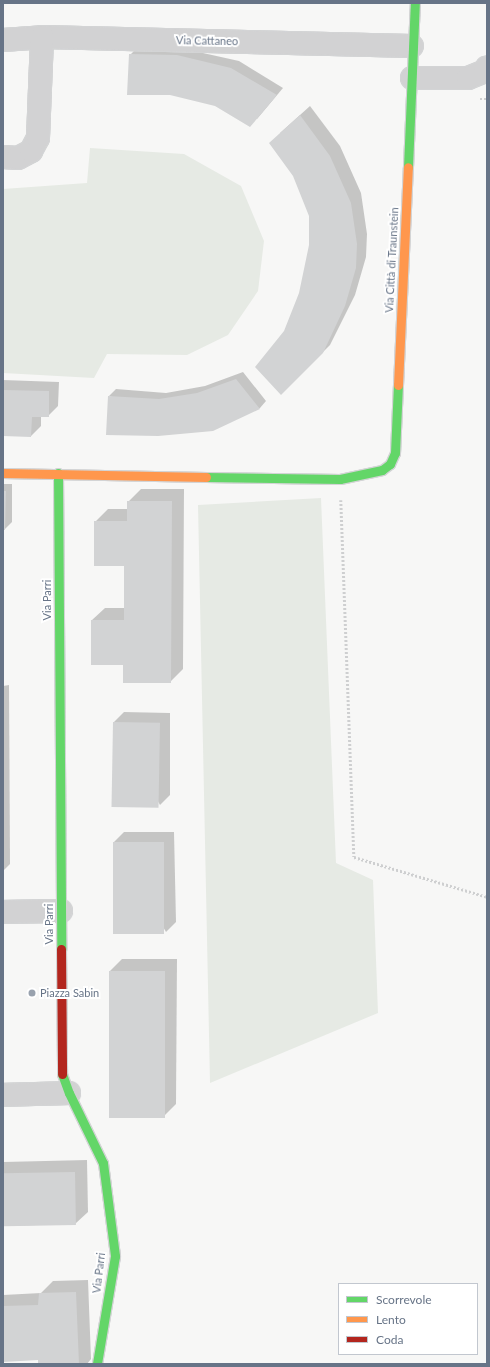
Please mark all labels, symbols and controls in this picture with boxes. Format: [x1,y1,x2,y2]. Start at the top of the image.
street label: Via Cattaneo [176,34,238,48]
street label: Via Città di Traunstein [383,207,401,313]
street label: Via Parri [40,580,54,620]
street label: Via Parri [42,904,56,944]
place label: Piazza Sabin [40,986,99,1000]
marker: Piazza Sabin [27,988,37,998]
street label: Via Parri [90,1252,108,1294]
legend [338,1283,478,1355]
text: Scorrevole [376,1292,432,1307]
text: Lento [376,1312,406,1327]
text: Coda [376,1332,403,1347]

